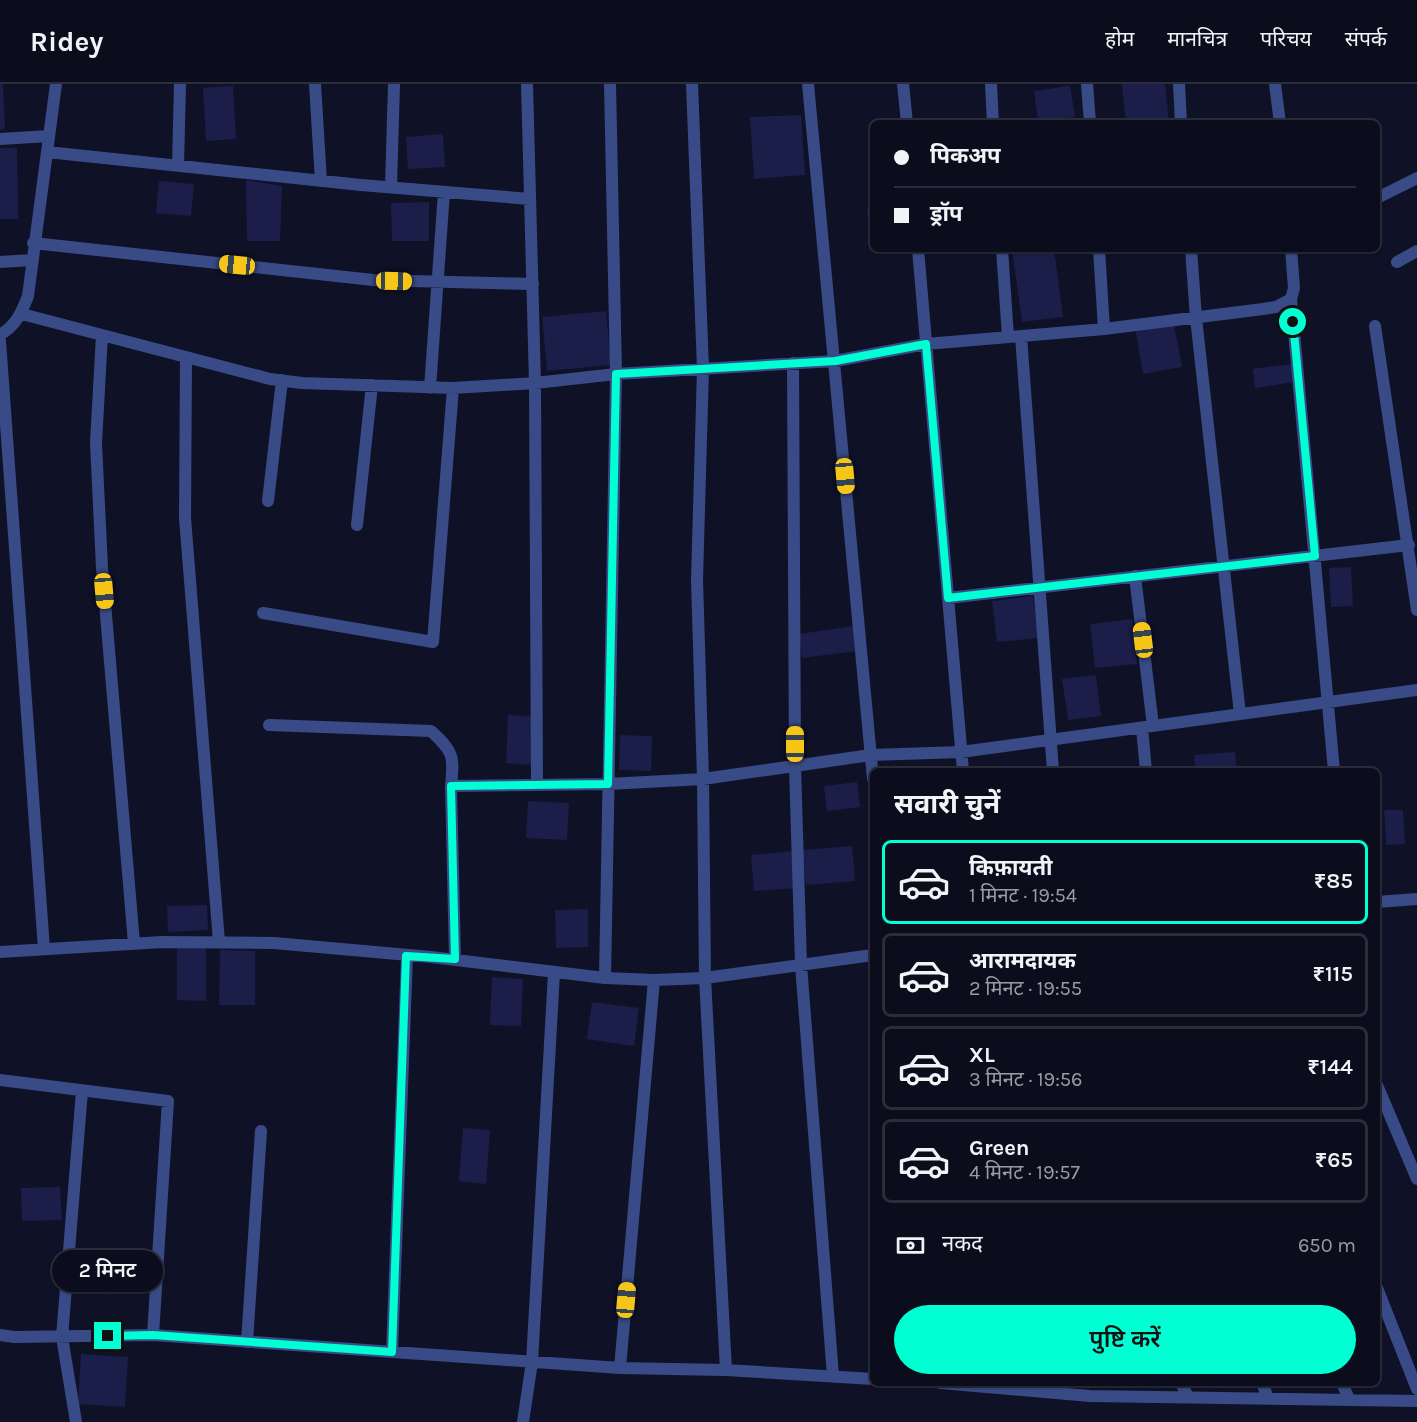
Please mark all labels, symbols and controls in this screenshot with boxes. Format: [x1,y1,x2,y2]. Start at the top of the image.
text: Ridey [30,25,103,58]
text: होम [1105,27,1134,51]
text: मानचित्र [1167,27,1227,51]
text: परिचय [1260,27,1312,51]
text: संपर्क [1345,27,1387,51]
text: पिकअप [930,143,1001,169]
text: ड्रॉप [930,201,963,227]
car [218,254,256,276]
car [376,272,412,290]
route start [1279,308,1306,335]
car [834,457,856,495]
car [93,572,115,610]
car [1132,621,1154,659]
car [786,726,804,762]
text: सवारी चुनें [894,788,1000,820]
icon: car [897,855,951,909]
text: किफ़ायती [969,855,1053,881]
text: ₹85 [1314,868,1353,894]
text: 1 मिनट · 19:54 [969,884,1077,907]
icon: car [897,948,951,1002]
text: आरामदायक [969,948,1076,974]
text: ₹115 [1313,961,1353,987]
text: 2 मिनट · 19:55 [969,977,1082,1000]
icon: car [897,1041,951,1095]
text: XL [969,1042,995,1068]
text: ₹144 [1307,1054,1353,1080]
text: 3 मिनट · 19:56 [969,1068,1083,1091]
icon: car [897,1134,951,1188]
text: Green [969,1135,1030,1161]
text: ₹65 [1315,1147,1353,1173]
text: 4 मिनट · 19:57 [969,1161,1080,1184]
icon: cash [894,1229,927,1262]
text: नकद [942,1231,983,1257]
text: 650 m [1298,1234,1356,1257]
callout: 2 मिनट [52,1249,164,1291]
text: 2 मिनट [79,1259,136,1282]
car [615,1281,637,1319]
button: पुष्टि करें [894,1305,1356,1374]
route end [94,1322,121,1349]

